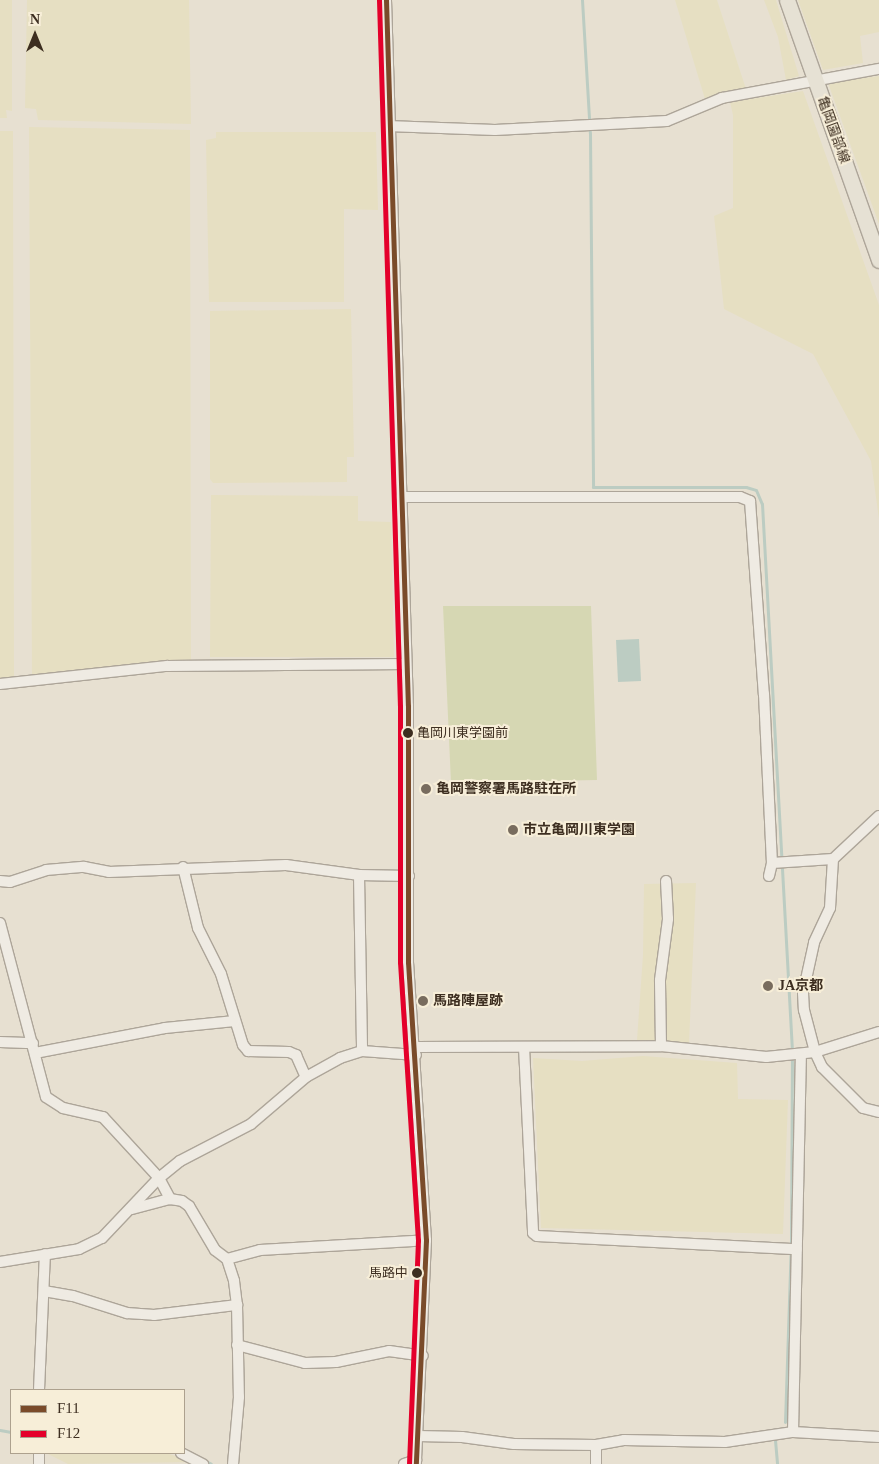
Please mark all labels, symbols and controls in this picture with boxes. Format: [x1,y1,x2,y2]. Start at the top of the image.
north arrow [10,10,60,60]
text: N [30,12,40,27]
street label: 亀岡園部線 [813,94,853,166]
place label: 亀岡川東学園前 [417,725,508,741]
marker: 亀岡川東学園前 [403,728,413,738]
place label: 亀岡警察署馬路駐在所 [436,781,576,797]
marker: 亀岡警察署馬路駐在所 [420,783,432,795]
place label: 市立亀岡川東学園 [523,822,635,838]
marker: 市立亀岡川東学園 [507,824,519,836]
place label: JA京都 [778,978,823,994]
marker: JA京都 [762,980,774,992]
place label: 馬路陣屋跡 [433,993,503,1009]
marker: 馬路陣屋跡 [417,995,429,1007]
place label: 馬路中 [369,1265,408,1281]
marker: 馬路中 [412,1268,422,1278]
legend [10,1389,185,1454]
text: F11 [57,1400,80,1416]
text: F12 [57,1425,80,1441]

